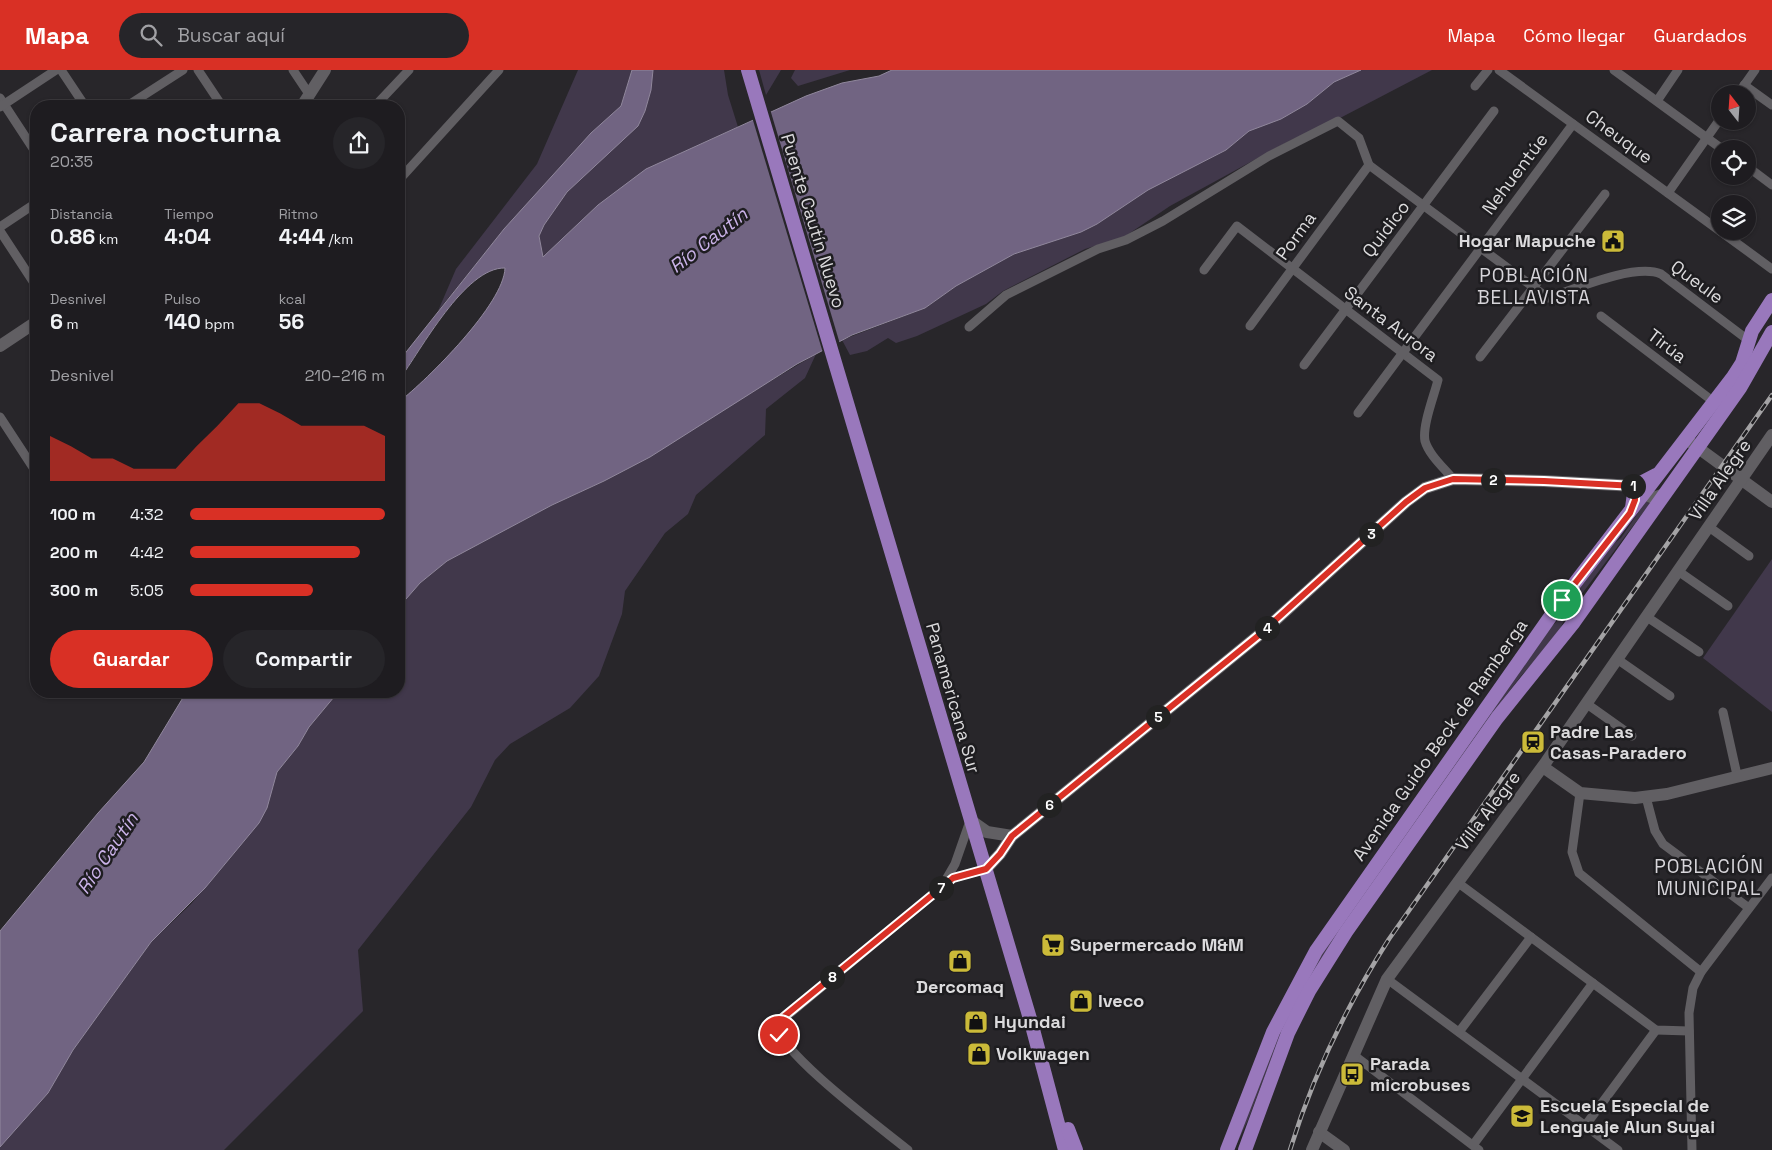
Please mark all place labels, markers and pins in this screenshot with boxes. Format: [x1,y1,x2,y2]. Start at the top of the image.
public building icon: Hogar Mapuche [1600,228,1626,254]
place label: Hogar Mapuche [1459,229,1596,252]
pin: 2 [1480,468,1506,492]
pin: 1 [1620,474,1646,498]
pin: 3 [1358,522,1384,546]
pin [1541,579,1583,621]
pin: 4 [1254,616,1280,640]
pin: 5 [1146,704,1170,730]
place label: Padre Las Casas-Paradero [1550,720,1687,764]
station icon: Padre Las Casas-Paradero [1520,729,1546,755]
pin: 6 [1036,792,1062,818]
pin: 7 [928,876,954,900]
supermarket icon: Supermercado M&M [1040,932,1066,958]
place label: Supermercado M&M [1070,933,1244,956]
shop icon: Dercomaq [947,948,973,974]
pin: 8 [820,964,844,990]
place label: Dercomaq [916,975,1004,998]
shop icon: Iveco [1068,988,1094,1014]
place label: Iveco [1098,989,1144,1012]
shop icon: Hyundai [963,1009,989,1035]
place label: Hyundai [994,1010,1066,1033]
pin [758,1014,800,1056]
shop icon: Volkwagen [966,1041,992,1067]
place label: Volkwagen [996,1042,1090,1065]
place label: Parada microbuses [1370,1052,1470,1096]
bus stop icon: Parada microbuses [1339,1061,1365,1087]
place label: Escuela Especial de Lenguaje Alun Suyai [1540,1094,1715,1138]
school or university icon: Escuela Especial de Lenguaje Alun Suyai [1509,1103,1535,1129]

